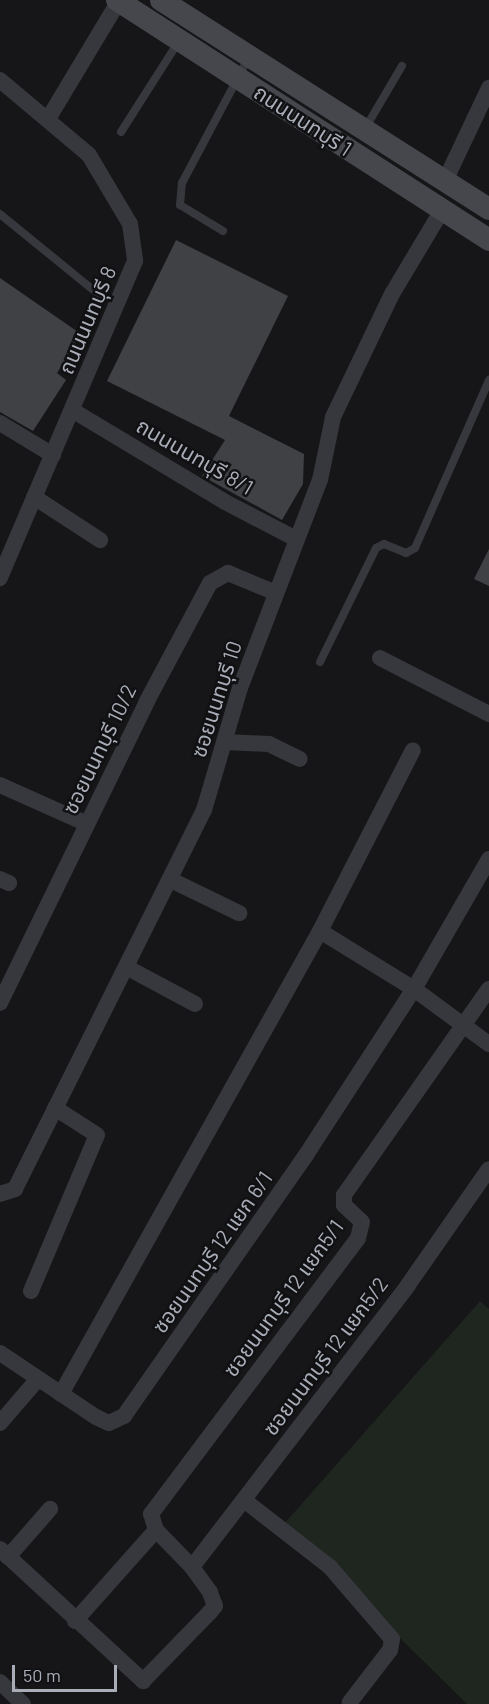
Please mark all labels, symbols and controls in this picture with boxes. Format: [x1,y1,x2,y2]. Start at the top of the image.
street label: ถนนนนทบุรี 1 [249,79,357,161]
street label: ถนนนนทบุรี 8 [53,262,121,378]
street label: ถนนนนทบุรี 8/1 [132,412,258,500]
street label: ซอยนนทบุรี 10 [185,638,247,760]
street label: ซอยนนทบุรี 10/2 [57,680,141,818]
street label: ซอยนนทบุรี 12 แยก 6/1 [147,1166,277,1338]
street label: ซอยนนทบุรี 12 แยก5/1 [218,1215,348,1381]
street label: ซอยนนทบุรี 12 แยก5/2 [257,1272,393,1440]
scale bar [15,1653,120,1691]
text: 50 m [23,1664,61,1686]

